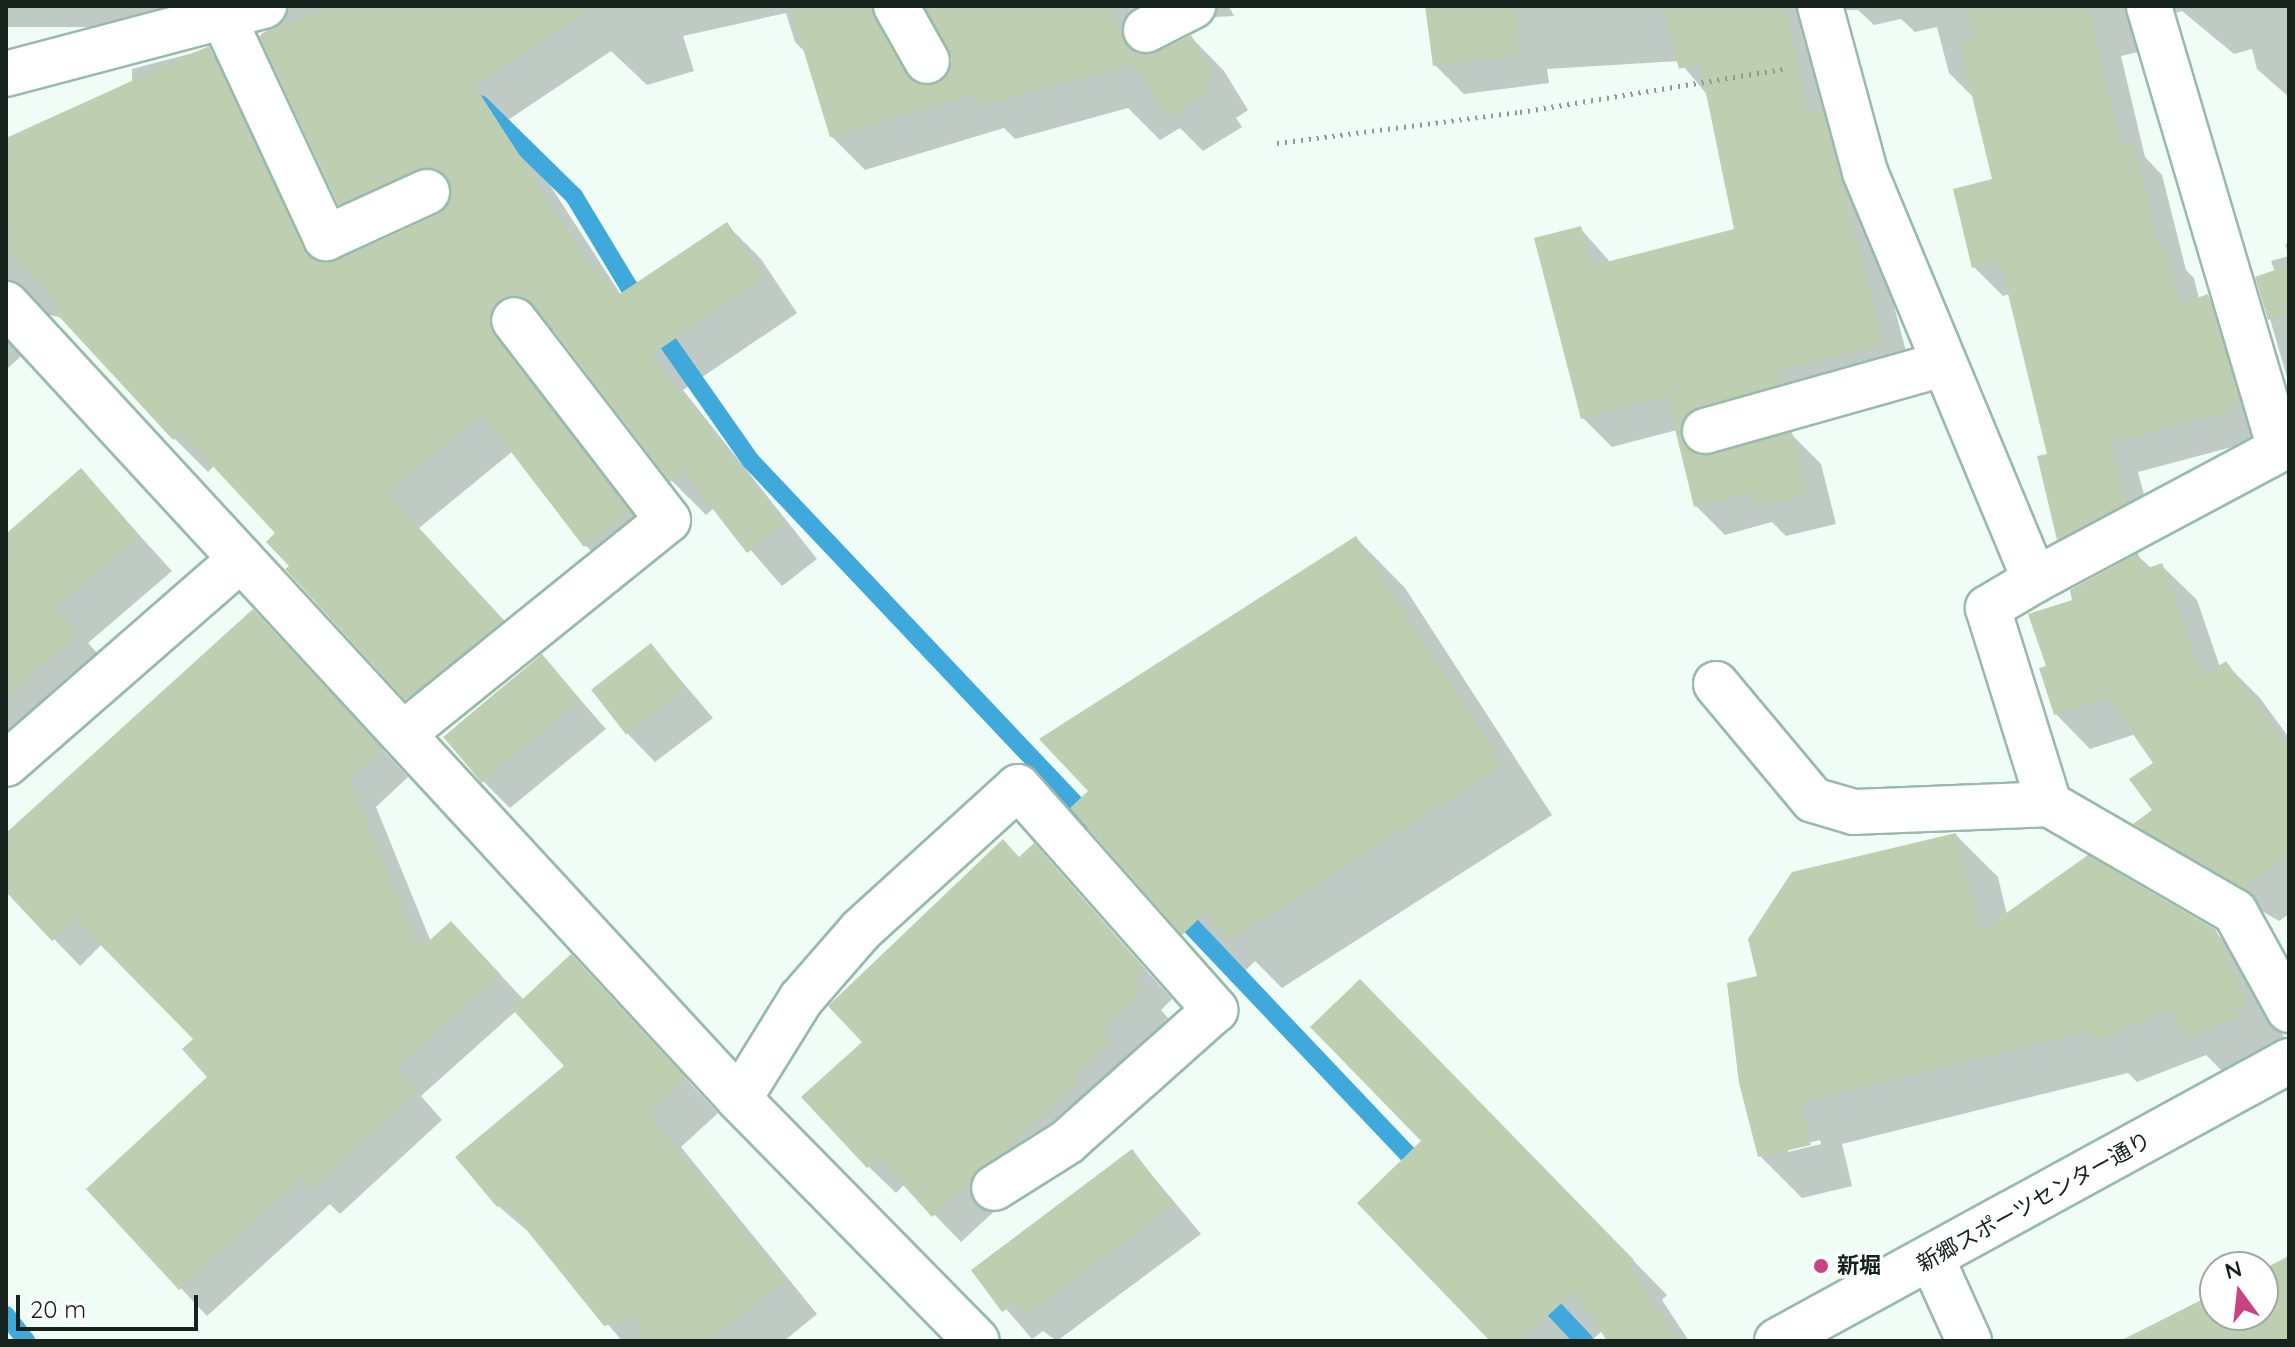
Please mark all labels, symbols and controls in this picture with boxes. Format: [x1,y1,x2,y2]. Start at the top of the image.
street label: 新郷スポーツセンター通り [1912,1126,2156,1278]
north arrow [2199,1251,2279,1331]
place label: 新堀 [1837,1253,1881,1279]
text: N [2222,1254,2245,1285]
marker: 新堀 [1812,1257,1830,1275]
scale bar [20,1279,202,1329]
text: 20 m [30,1294,86,1324]

